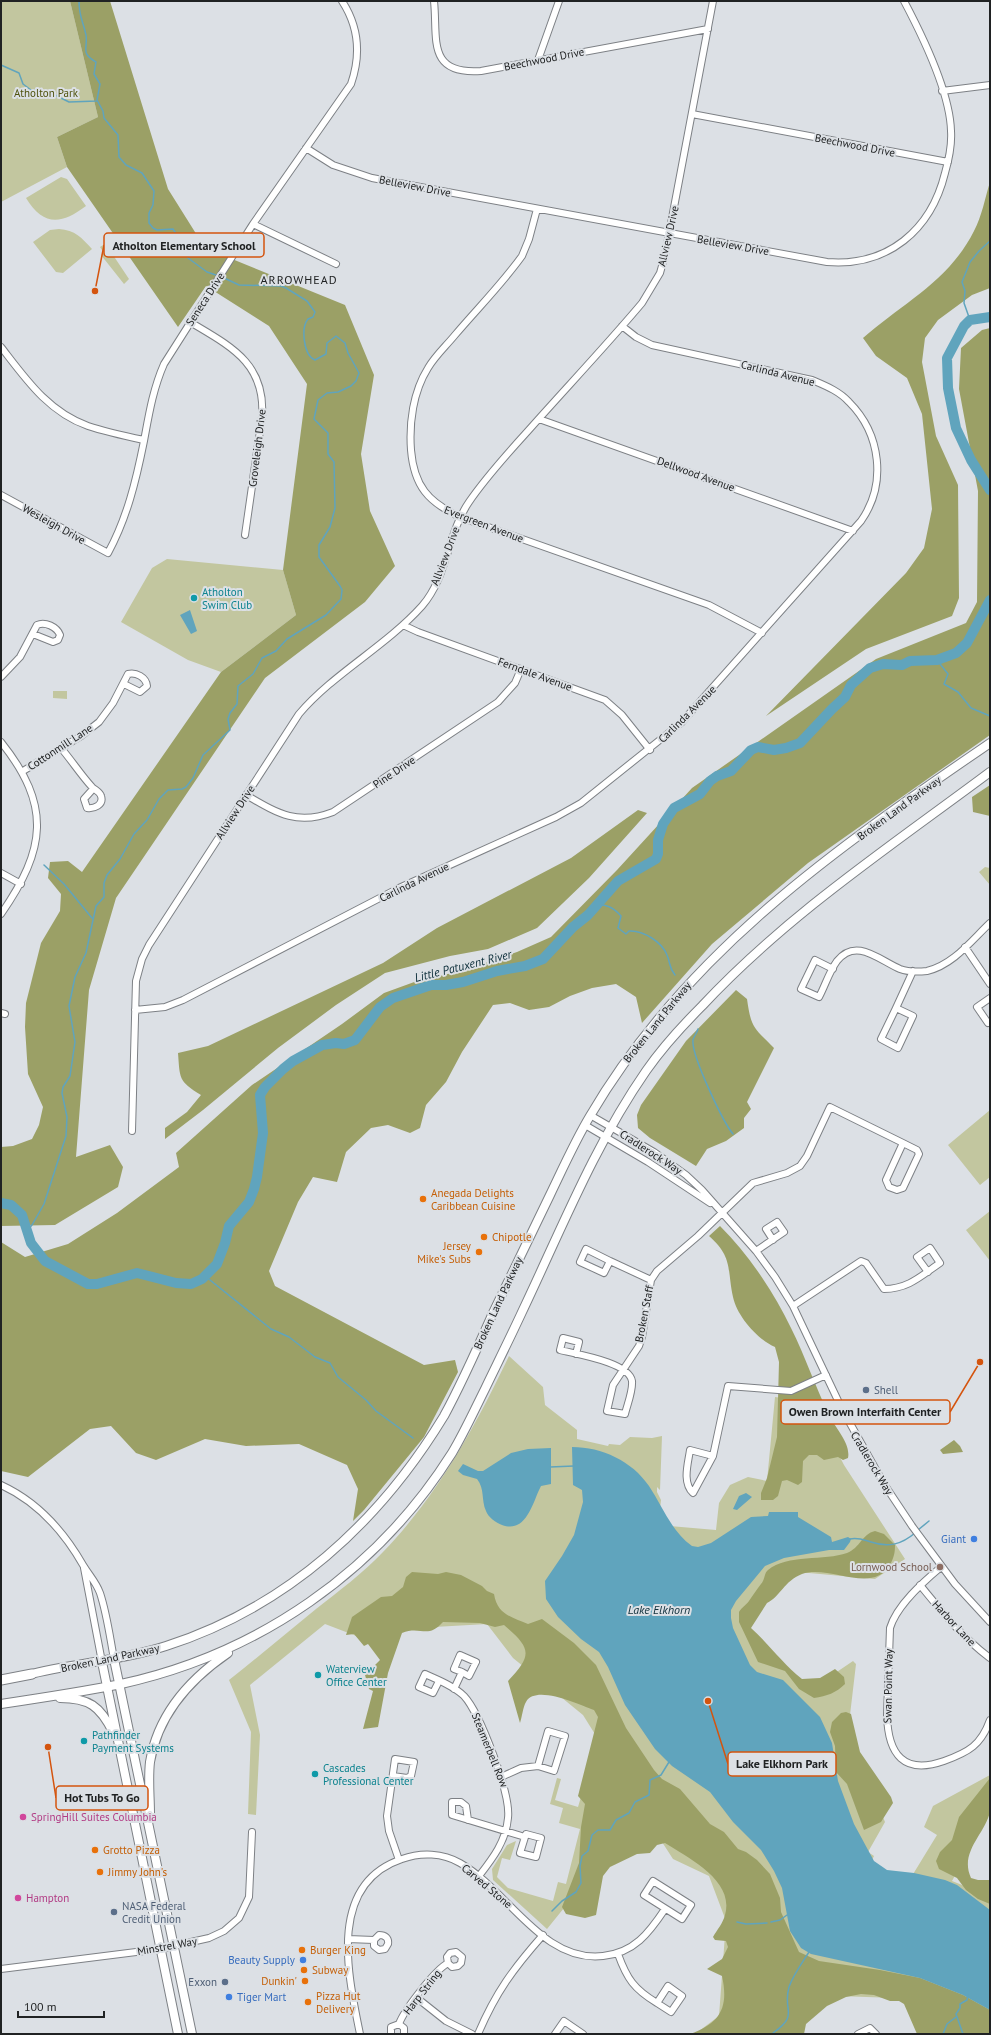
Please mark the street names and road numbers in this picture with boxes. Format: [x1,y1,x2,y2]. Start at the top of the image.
street label: Beechwood Drive [503,44,586,74]
street label: Beechwood Drive [814,130,897,160]
street label: Belleview Drive [378,172,453,200]
street label: Allview Drive [654,204,682,268]
street label: Belleview Drive [696,232,771,258]
street label: Seneca Drive [183,269,228,328]
street label: Carlinda Avenue [740,357,817,389]
street label: Groveleigh Drive [245,408,269,488]
street label: Dellwood Avenue [655,453,737,495]
street label: Wesleigh Drive [20,501,88,547]
street label: Evergreen Avenue [442,502,526,546]
street label: Allview Drive [427,524,463,587]
street label: Ferndale Avenue [496,654,574,694]
street label: Carlinda Avenue [655,682,719,746]
street label: Cottonmill Lane [25,721,96,773]
street label: Pine Drive [370,752,418,791]
street label: Broken Land Parkway [854,772,944,843]
street label: Allview Drive [212,782,258,842]
street label: Carlinda Avenue [377,859,451,905]
street label: Broken Land Parkway [620,978,695,1065]
street label: Cradlerock Way [617,1127,686,1178]
street label: Broken Land Parkway [470,1254,526,1351]
street label: Broken Staff [632,1284,656,1344]
street label: Cradlerock Way [848,1429,897,1498]
street label: Harbor Lane [929,1597,979,1649]
street label: Broken Land Parkway [59,1641,161,1675]
street label: Swan Point Way [880,1648,896,1723]
street label: Steamerbell Row [469,1711,511,1789]
street label: Carved Stone [459,1861,516,1912]
street label: Minstrel Way [136,1934,199,1958]
street label: Harp String [400,1966,444,2017]

